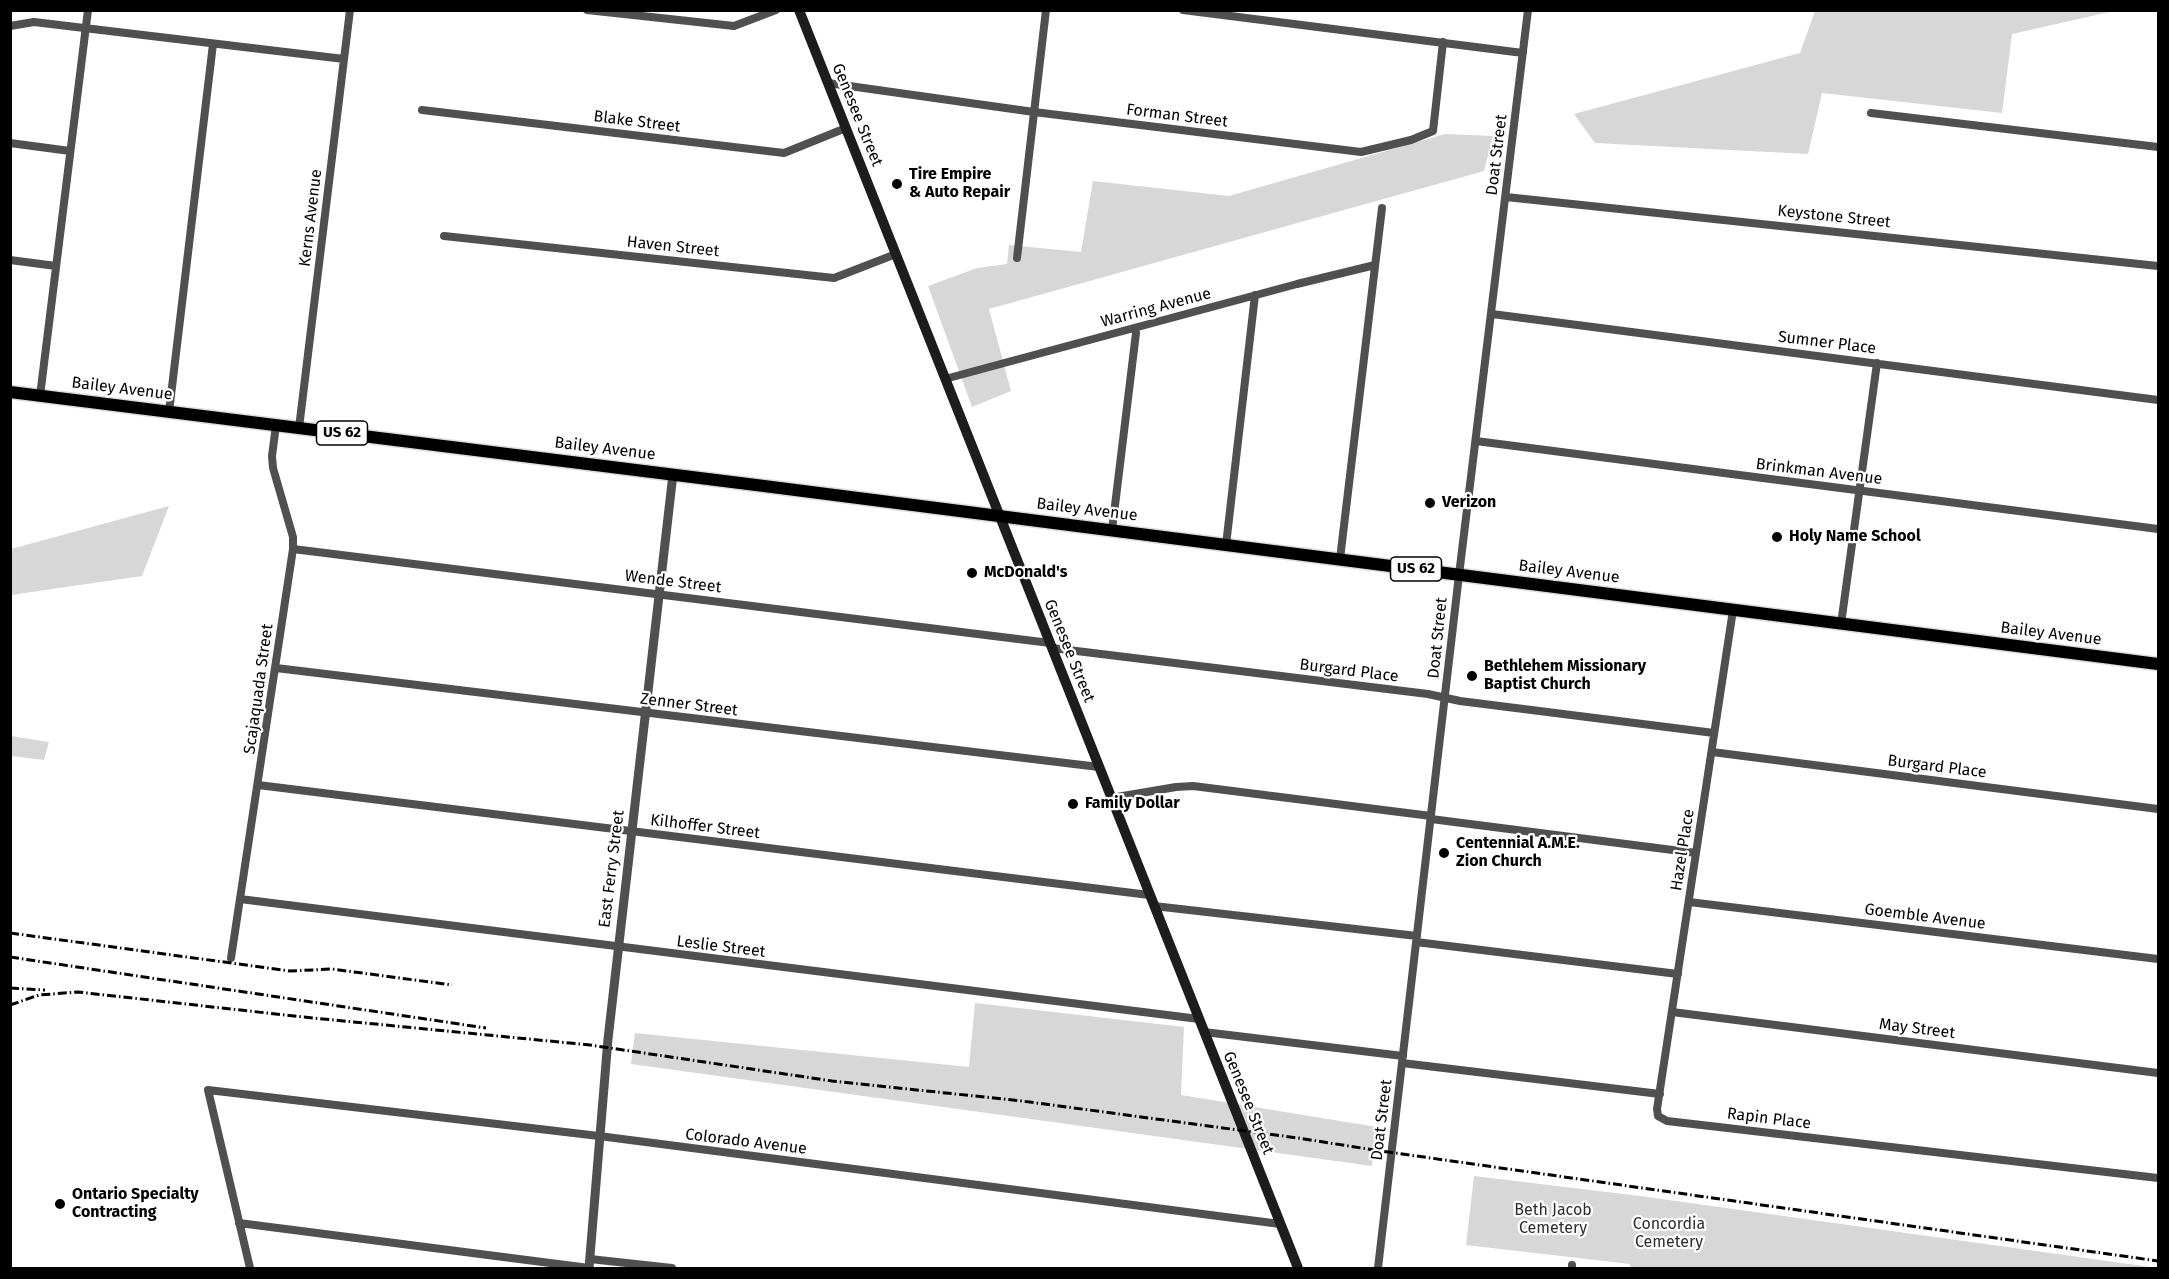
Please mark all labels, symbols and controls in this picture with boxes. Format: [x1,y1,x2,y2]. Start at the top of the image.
street label: Genesee Street [828,61,886,169]
street label: Forman Street [1125,100,1229,132]
street label: Blake Street [592,107,682,137]
street label: Doat Street [1482,113,1512,197]
place label: Tire Empire & Auto Repair [909,165,1010,203]
street label: Kerns Avenue [295,168,327,268]
marker: Tire Empire & Auto Repair [890,177,904,191]
street label: Keystone Street [1776,202,1892,232]
street label: Haven Street [626,233,720,261]
street label: Warring Avenue [1099,284,1213,332]
street label: Sumner Place [1777,327,1877,359]
street label: Bailey Avenue [70,373,174,405]
road number: US 62 [316,421,368,445]
street label: Bailey Avenue [553,433,657,465]
street label: Brinkman Avenue [1755,455,1883,489]
place label: Verizon [1442,493,1496,513]
street label: Bailey Avenue [1035,494,1139,526]
marker: Verizon [1423,496,1437,510]
place label: Holy Name School [1789,527,1921,547]
marker: Holy Name School [1770,530,1784,544]
street label: Bailey Avenue [1517,556,1621,588]
road number: US 62 [1390,557,1442,581]
place label: McDonald's [984,563,1067,583]
marker: McDonald's [965,566,979,580]
street label: Wende Street [624,567,722,597]
street label: Doat Street [1424,596,1452,680]
street label: Genesee Street [1040,597,1098,705]
street label: Bailey Avenue [1999,618,2103,650]
street label: Scajaquada Street [240,623,278,755]
street label: Burgard Place [1298,655,1400,687]
place label: Bethlehem Missionary Baptist Church [1484,657,1646,695]
marker: Bethlehem Missionary Baptist Church [1465,669,1479,683]
street label: Zenner Street [639,689,739,721]
street label: Burgard Place [1886,751,1988,783]
place label: Family Dollar [1085,794,1180,814]
marker: Family Dollar [1066,797,1080,811]
street label: Hazel Place [1667,808,1699,892]
street label: East Ferry Street [595,809,629,929]
street label: Kilhoffer Street [649,811,761,843]
place label: Centennial A.M.E. Zion Church [1456,834,1580,872]
marker: Centennial A.M.E. Zion Church [1437,846,1451,860]
street label: Goemble Avenue [1863,900,1987,934]
street label: Leslie Street [675,932,767,962]
street label: May Street [1878,1015,1956,1043]
street label: Genesee Street [1219,1049,1277,1157]
street label: Doat Street [1367,1078,1397,1162]
street label: Rapin Place [1726,1104,1812,1134]
street label: Colorado Avenue [684,1125,808,1159]
place label: Ontario Specialty Contracting [72,1185,199,1223]
marker: Ontario Specialty Contracting [53,1197,67,1211]
park label: Beth Jacob Cemetery [1514,1201,1592,1239]
park label: Concordia Cemetery [1633,1215,1705,1253]

